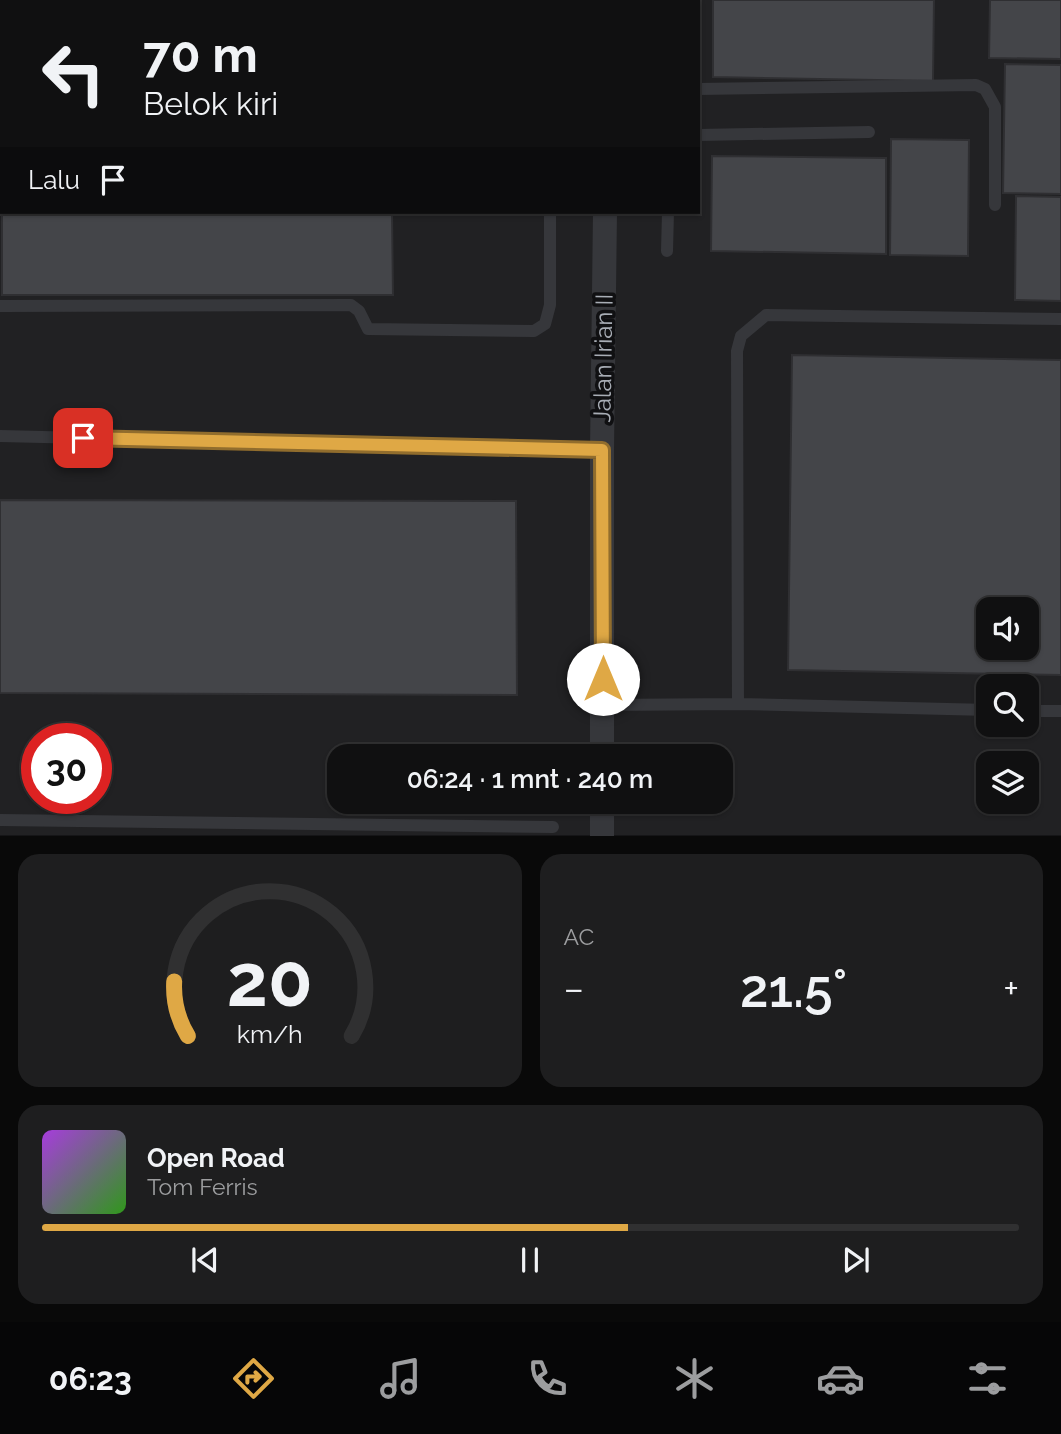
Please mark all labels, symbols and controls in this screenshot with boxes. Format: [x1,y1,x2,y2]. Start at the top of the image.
text: 70 m [143,26,258,83]
icon: left [28,28,119,119]
text: Belok kiri [143,85,278,122]
icon: arrive [94,161,132,199]
text: Lalu [28,165,80,195]
street label: Jalan Irian II [587,293,619,423]
pin [53,408,113,468]
icon: arrive [64,419,102,457]
map controls [976,597,1039,814]
button: sound [976,597,1039,660]
position arrow [566,642,640,716]
button: search [976,674,1039,737]
speed limit sign: 30 [21,723,112,814]
button: layers [976,751,1039,814]
text: 06:24 · 1 mnt · 240 m [407,764,653,794]
text: AC [564,923,594,950]
text: 20 [227,939,313,1024]
text: 21.5° [740,958,847,1019]
text: − [564,966,584,1011]
text: + [1003,966,1019,1011]
text: km/h [237,1019,303,1049]
text: Open Road [147,1143,285,1173]
text: Tom Ferris [147,1173,258,1200]
icon: previous [186,1241,224,1279]
icon: pause [511,1241,549,1279]
icon: next [837,1241,875,1279]
icon: directions [229,1354,278,1403]
icon: music [376,1354,425,1403]
icon: phone [523,1354,572,1403]
icon: climate [670,1354,719,1403]
icon: car [816,1354,865,1403]
icon: filters [963,1354,1012,1403]
text: 06:23 [49,1360,132,1397]

